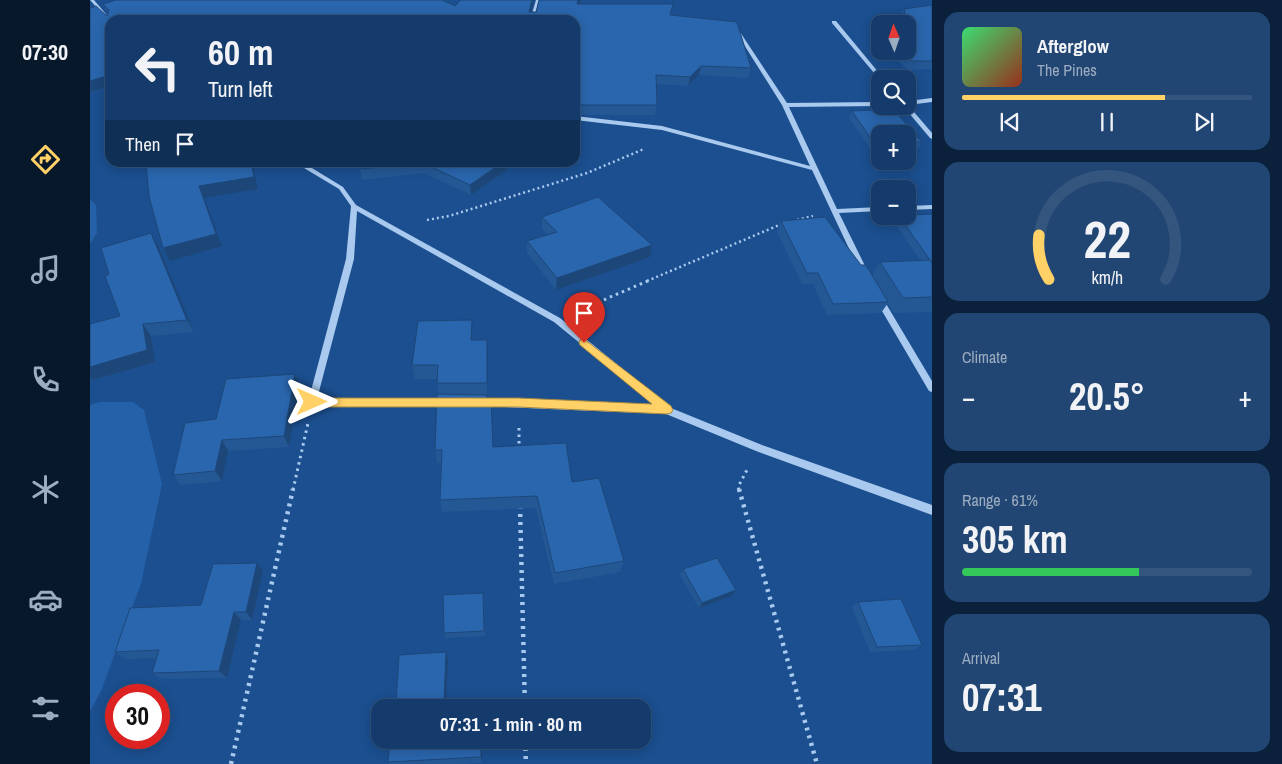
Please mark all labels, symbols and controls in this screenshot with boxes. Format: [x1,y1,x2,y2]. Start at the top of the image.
north arrow [871,15,916,60]
map controls [871,15,916,225]
text: 60 m [208,29,273,76]
text: Afterglow [1037,33,1109,59]
icon: left [125,35,190,100]
text: 07:30 [22,37,68,67]
text: The Pines [1037,59,1097,81]
button: search [871,70,916,115]
text: Turn left [208,74,273,104]
icon: previous [996,108,1024,136]
icon: pause [1093,108,1121,136]
icon: next [1190,108,1218,136]
button: + [871,125,916,170]
icon: arrive [171,130,199,158]
text: Then [125,131,161,157]
icon: directions [28,142,63,177]
button: − [871,180,916,225]
text: 22 [1083,204,1131,274]
icon: music [28,252,63,287]
text: km/h [1091,266,1123,290]
pin [563,292,605,343]
icon: arrive [570,299,598,327]
text: Climate [962,346,1007,368]
icon: phone [28,362,63,397]
text: 20.5° [1069,371,1145,422]
position arrow [285,375,337,427]
text: − [962,378,975,416]
text: + [1239,378,1252,416]
icon: climate [28,472,63,507]
text: Range · 61% [962,489,1038,511]
text: 305 km [962,514,1068,565]
icon: car [28,582,63,617]
text: Arrival [962,647,1000,669]
text: 07:31 [962,672,1042,723]
speed limit sign: 30 [105,684,170,749]
icon: filters [28,691,63,726]
text: 07:31 · 1 min · 80 m [440,711,582,737]

